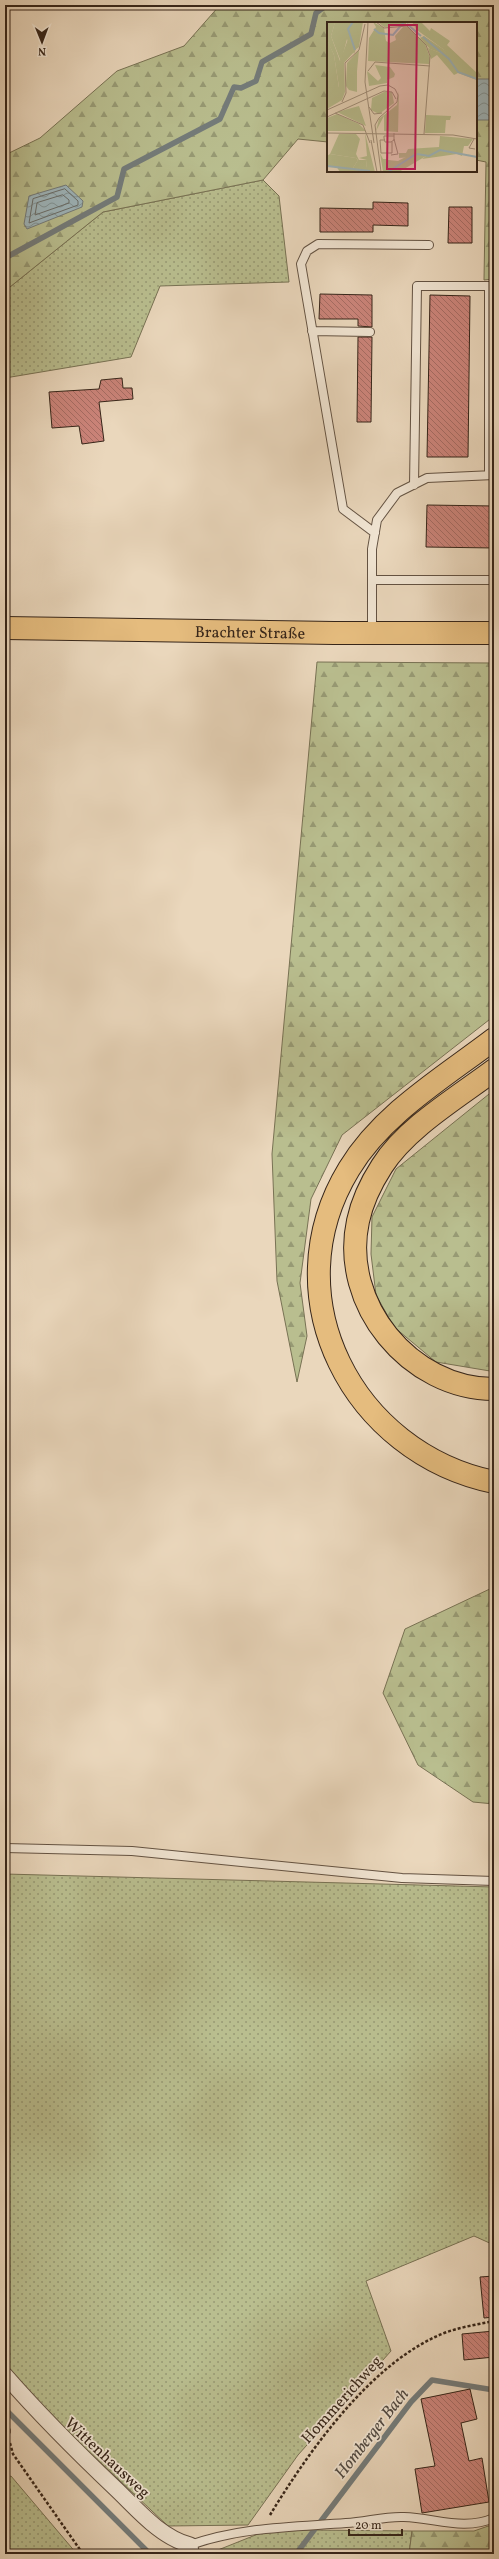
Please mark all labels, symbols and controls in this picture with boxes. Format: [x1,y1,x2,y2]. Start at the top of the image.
north arrow [22,22,62,62]
inset map [327,22,477,172]
text: N [38,43,46,58]
street label: Brachter Straße [195,622,305,646]
street label: Hommerichweg [297,2352,388,2449]
water label: Homberger Bach [330,2384,415,2484]
street label: Wittenhausweg [59,2413,154,2504]
scale bar [349,2511,402,2537]
text: 20 m [355,2518,382,2534]

